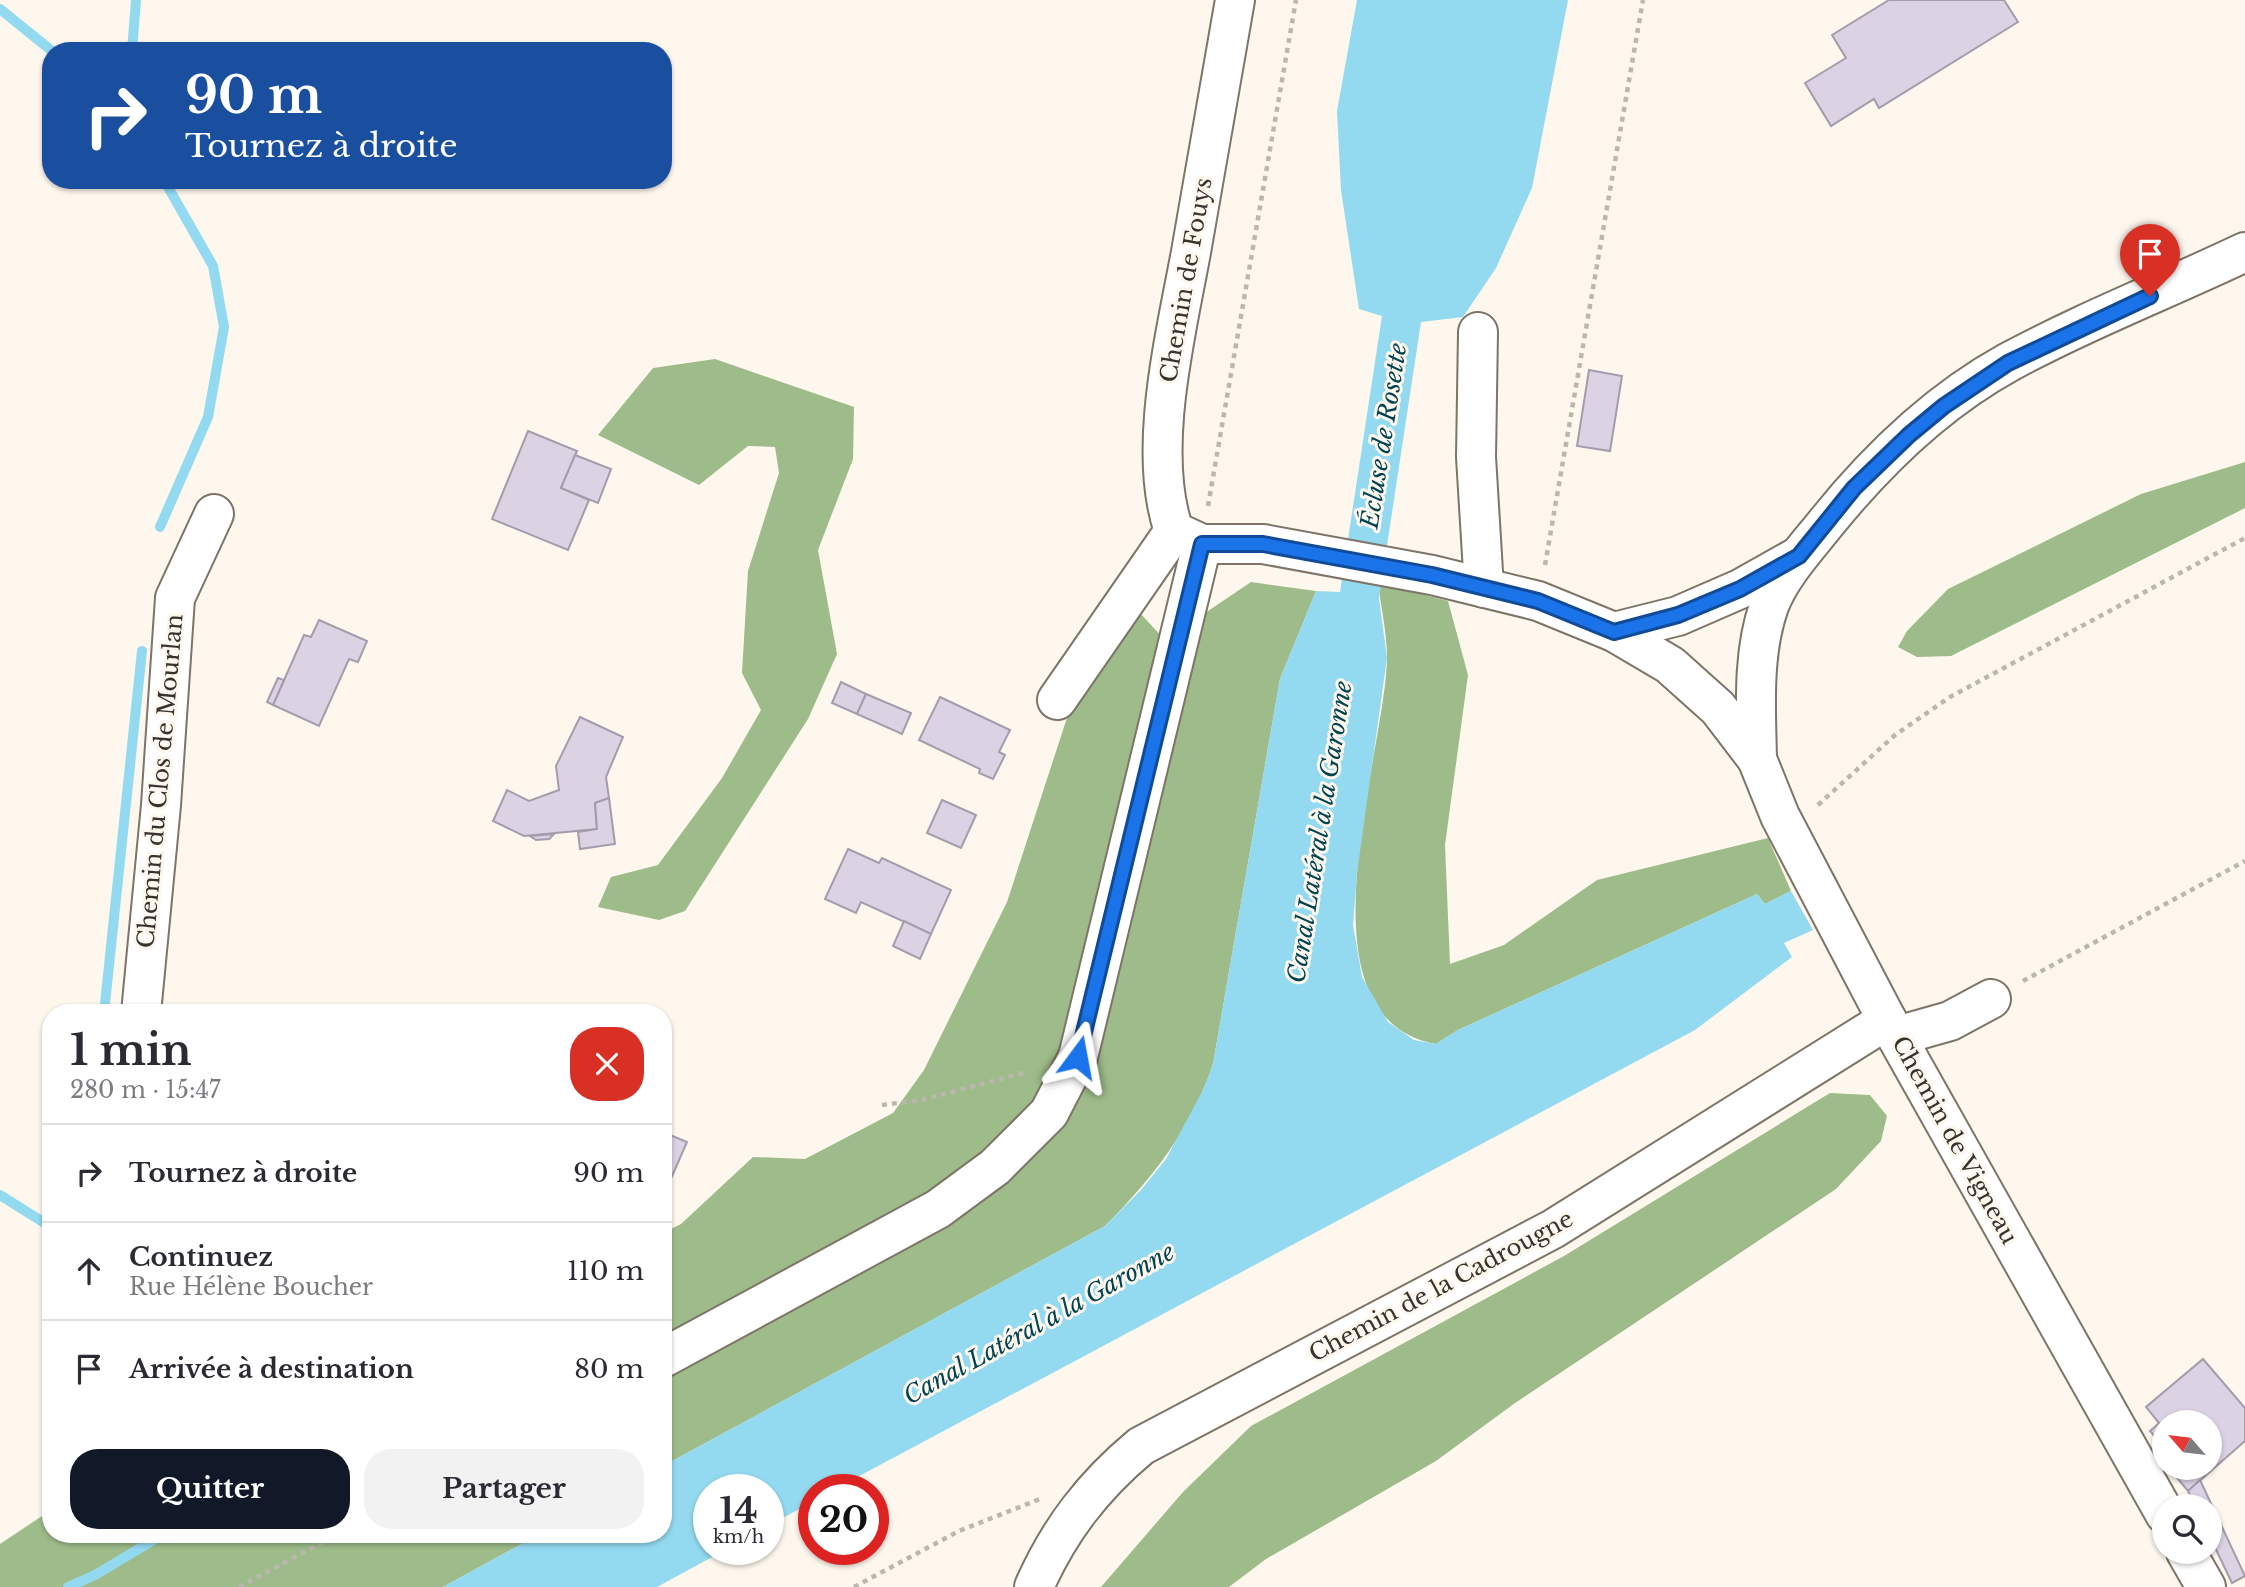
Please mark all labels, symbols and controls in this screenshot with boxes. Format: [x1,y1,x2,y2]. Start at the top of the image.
text: 90 m [185,65,322,126]
icon: right [70,70,161,161]
text: Tournez à droite [185,126,458,166]
street label: Chemin de Fouys [1154,175,1218,385]
pin [2120,224,2180,296]
icon: arrive [2131,235,2169,273]
water label: Écluse de Rosette [1354,341,1413,532]
street label: Chemin du Clos de Mourlan [131,613,189,949]
water label: Canal Latéral à la Garonne [1281,679,1358,985]
position arrow [1041,1020,1115,1094]
text: 1 min [70,1024,192,1076]
button: close [570,1027,644,1101]
street label: Chemin de Vigneau [1886,1031,2024,1249]
text: 280 m · 15:47 [70,1076,220,1104]
icon: right [70,1154,108,1192]
text: Tournez à droite [129,1157,357,1189]
text: 90 m [573,1157,644,1189]
street label: Chemin de la Cadrougne [1304,1204,1578,1368]
water label: Canal Latéral à la Garonne [898,1237,1179,1410]
text: Continuez [129,1241,273,1273]
icon: ahead [70,1252,108,1290]
text: 110 m [567,1255,644,1287]
text: Rue Hélène Boucher [129,1273,373,1301]
icon: arrive [70,1350,108,1388]
text: Arrivée à destination [129,1353,414,1385]
text: 80 m [574,1353,644,1385]
north arrow [2152,1410,2222,1480]
map controls [2152,1410,2222,1564]
button: Quitter [70,1449,350,1529]
button: Partager [364,1449,644,1529]
speed limit sign: 20 [798,1474,889,1565]
text: 14 [719,1489,758,1532]
button: search [2152,1494,2222,1564]
text: km/h [713,1526,764,1548]

